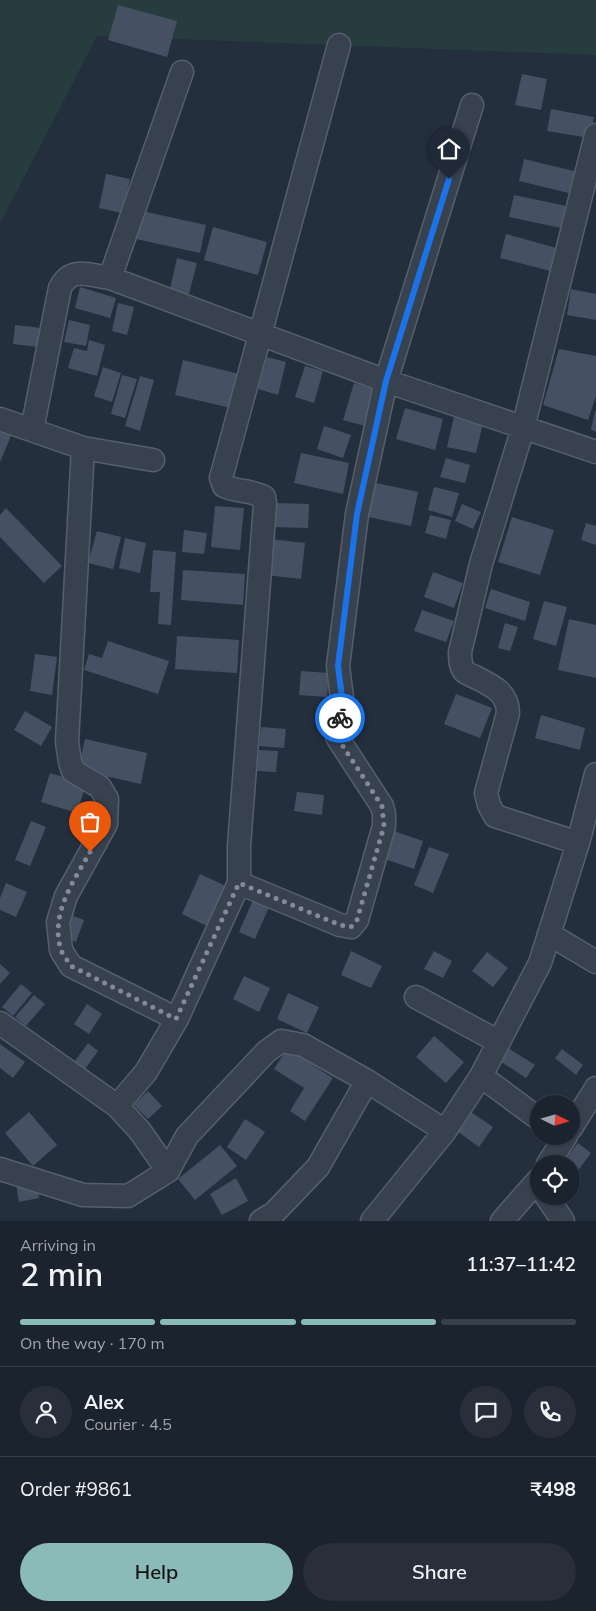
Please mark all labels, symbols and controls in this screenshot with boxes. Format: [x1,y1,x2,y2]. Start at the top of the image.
pin [428,128,470,179]
icon: home [435,135,463,163]
courier [315,693,365,743]
icon: bike [326,704,354,732]
pin [69,801,111,852]
icon: bag [76,808,104,836]
north arrow [530,1095,580,1145]
map controls [530,1095,580,1205]
button: locate [530,1155,580,1205]
text: Arriving in [20,1235,96,1255]
text: 11:37–11:42 [466,1252,576,1276]
text: 2 min [20,1254,103,1294]
text: On the way · 170 m [20,1333,165,1353]
button: person [20,1386,72,1438]
button: chat [460,1386,512,1438]
button: phone [524,1386,576,1438]
text: Alex [84,1390,124,1414]
text: Courier · 4.5 [84,1414,172,1434]
text: Order #9861 [20,1477,132,1501]
text: ₹498 [530,1477,576,1501]
button: Help [20,1543,293,1601]
button: Share [303,1543,576,1601]

